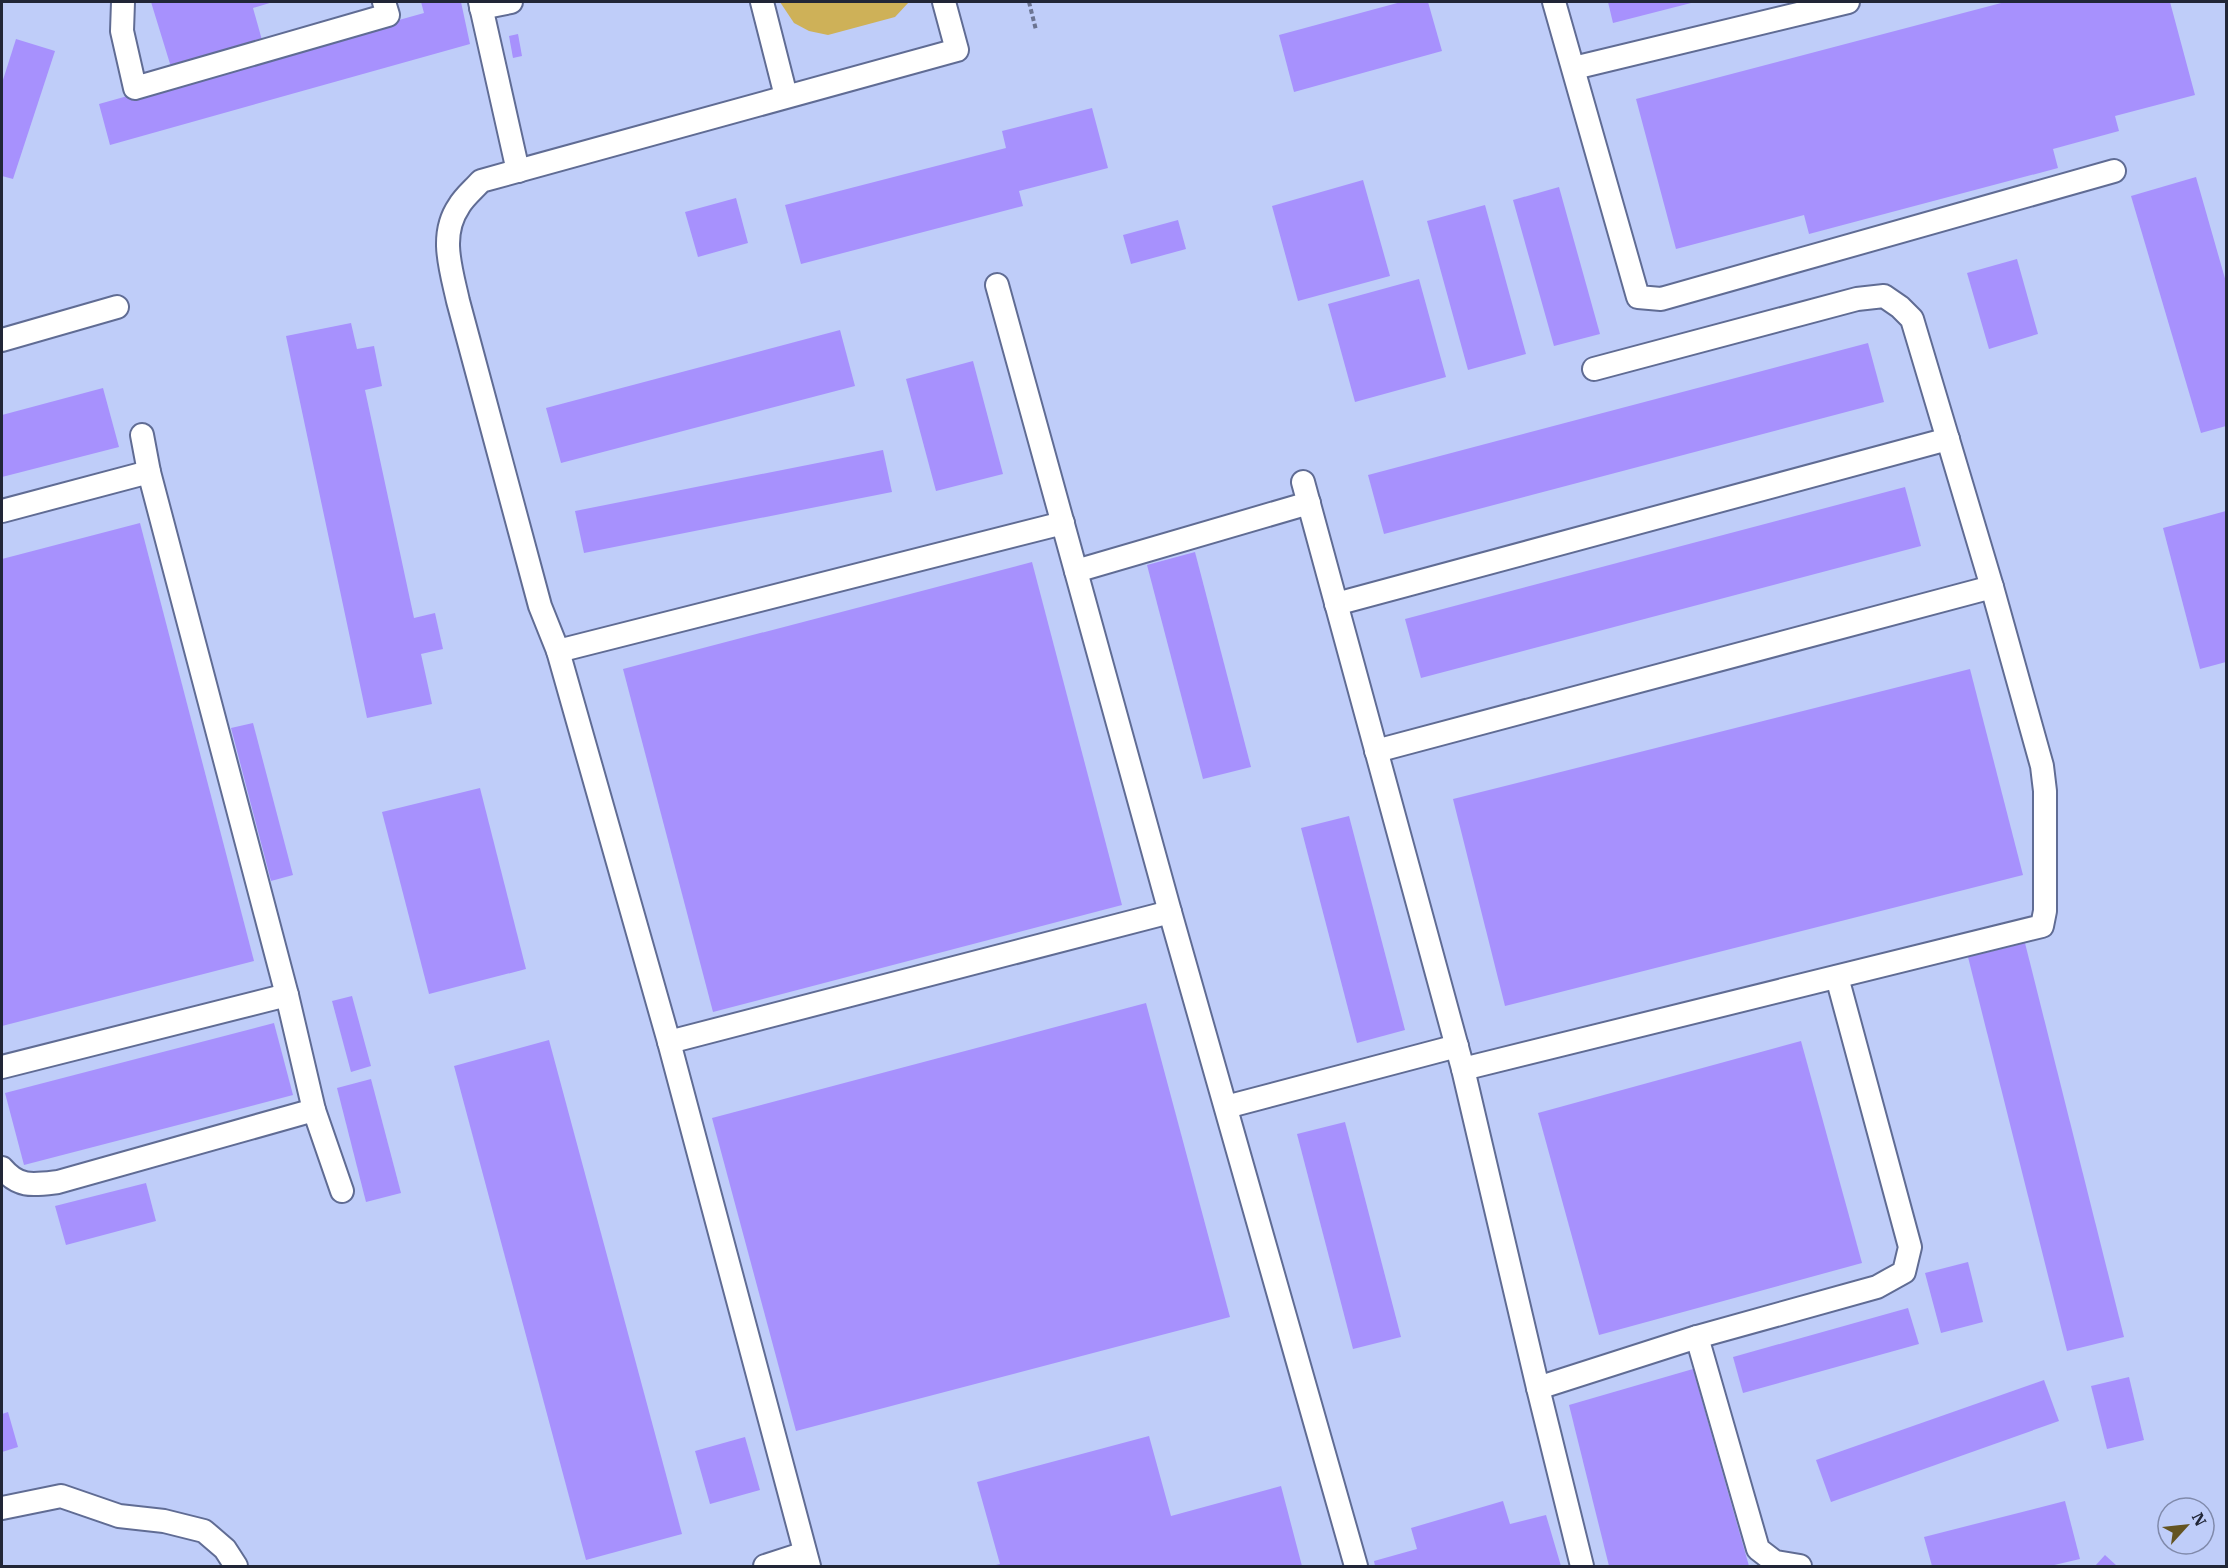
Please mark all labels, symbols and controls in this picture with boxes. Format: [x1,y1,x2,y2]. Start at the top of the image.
north arrow [2156,1496,2216,1556]
text: N [2188,1509,2211,1529]

